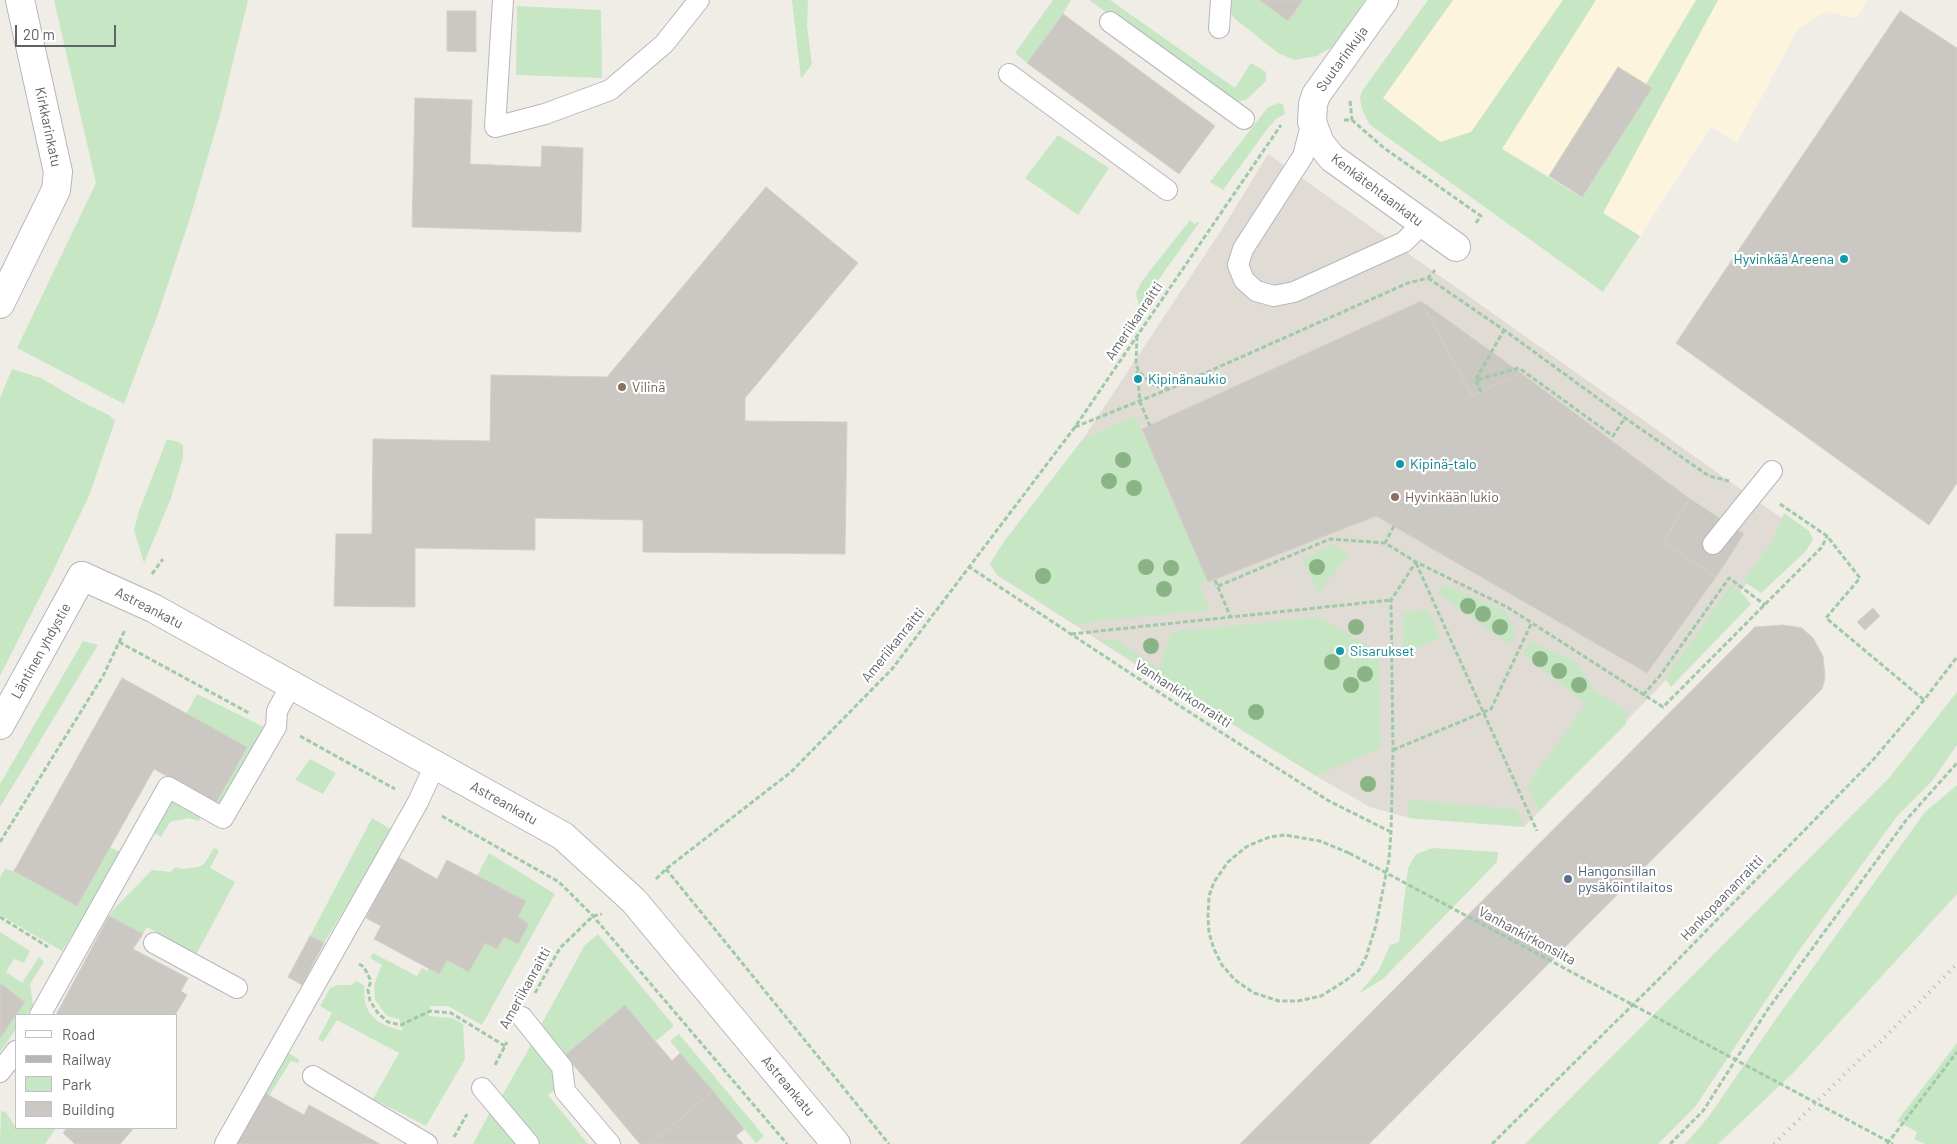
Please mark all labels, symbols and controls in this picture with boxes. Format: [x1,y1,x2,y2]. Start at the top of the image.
scale bar [18,15,119,47]
street label: Suutarinkuja [1313,23,1371,95]
text: 20 m [23,25,55,43]
street label: Kirkkarinkatu [31,86,65,168]
street label: Kenkätehtaankatu [1328,150,1426,230]
place label: Hyvinkää Areena [1734,251,1834,267]
marker: Hyvinkää Areena [1838,253,1850,265]
street label: Ameriikanraitti [1102,279,1166,363]
place label: Kipinänaukio [1148,371,1227,387]
marker: Kipinänaukio [1132,373,1144,385]
place label: Vilinä [632,379,665,395]
marker: Vilinä [616,381,628,393]
place label: Kipinä-talo [1410,456,1477,472]
marker: Kipinä-talo [1394,458,1406,470]
place label: Hyvinkään lukio [1405,489,1499,505]
marker: Hyvinkään lukio [1389,491,1401,503]
street label: Astreankatu [112,584,186,632]
street label: Läntinen yhdystie [8,600,74,702]
street label: Ameriikanraitti [858,604,928,686]
place label: Sisarukset [1350,643,1414,659]
marker: Sisarukset [1334,645,1346,657]
street label: Vanhankirkonraitti [1132,657,1234,731]
street label: Astreankatu [468,778,540,828]
street label: Hankopaananraitti [1677,852,1767,944]
place label: Hangonsillan pysäköintilaitos [1578,863,1673,896]
marker: Hangonsillan pysäköintilaitos [1562,873,1574,885]
street label: Vanhankirkonsilta [1475,903,1579,969]
street label: Ameriikanraitti [496,944,554,1032]
legend [15,1014,178,1129]
text: Road [62,1025,95,1043]
text: Railway [62,1050,111,1068]
street label: Astreankatu [758,1052,818,1120]
text: Park [62,1075,91,1093]
text: Building [62,1100,115,1118]

